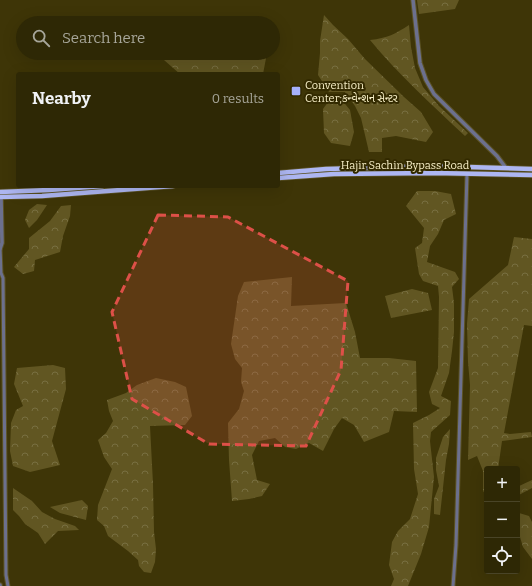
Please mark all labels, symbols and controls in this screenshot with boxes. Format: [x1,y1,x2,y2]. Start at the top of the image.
search box [16,16,280,60]
icon: search [30,27,52,49]
text: Search here [62,29,145,47]
place label: Convention Center;કન્વેન્શન સેન્ટર [305,79,398,105]
marker: Convention Center;કન્વેન્શન સેન્ટર [290,85,302,97]
text: Nearby [32,88,91,109]
text: 0 results [212,91,264,106]
street label: Hajir Sachin Bypass Road [341,159,470,172]
map controls [484,466,520,574]
button: + [484,466,520,502]
button: − [484,502,520,538]
button: locate [484,538,520,574]

